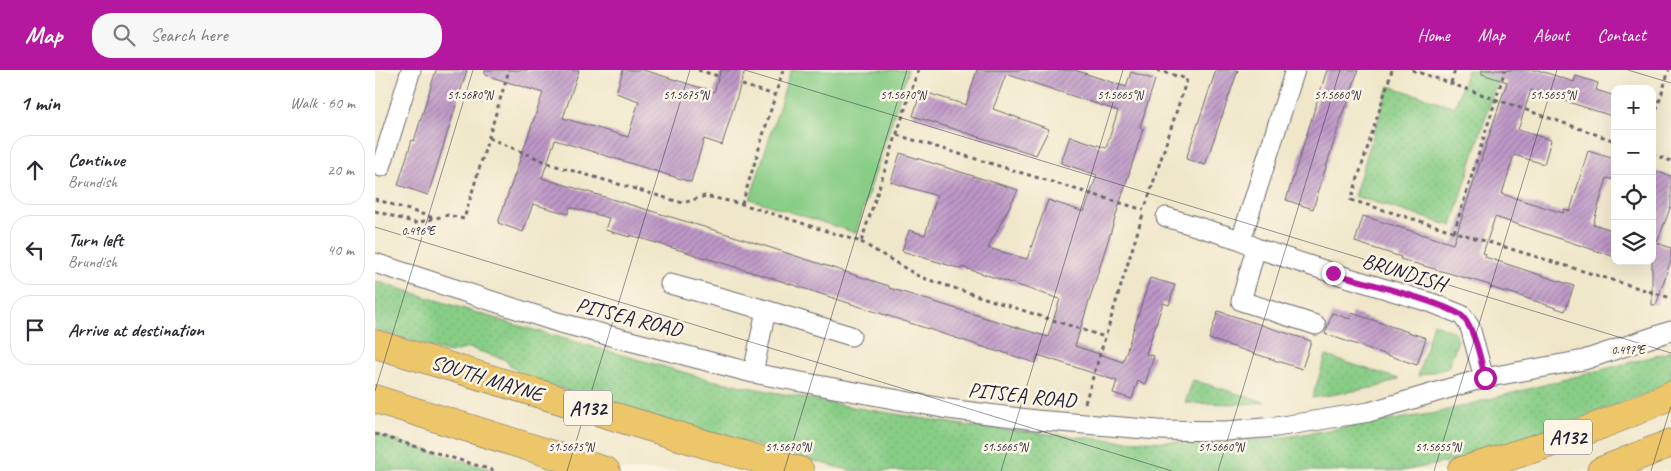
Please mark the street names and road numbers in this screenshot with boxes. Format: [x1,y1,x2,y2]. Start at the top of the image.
street label: BRUNDISH [1359,247,1452,298]
street label: PITSEA ROAD [573,291,686,343]
street label: SOUTH MAYNE [428,349,549,408]
street label: PITSEA ROAD [967,376,1079,414]
road number: A132 [564,390,612,426]
road number: A132 [1544,420,1592,454]

